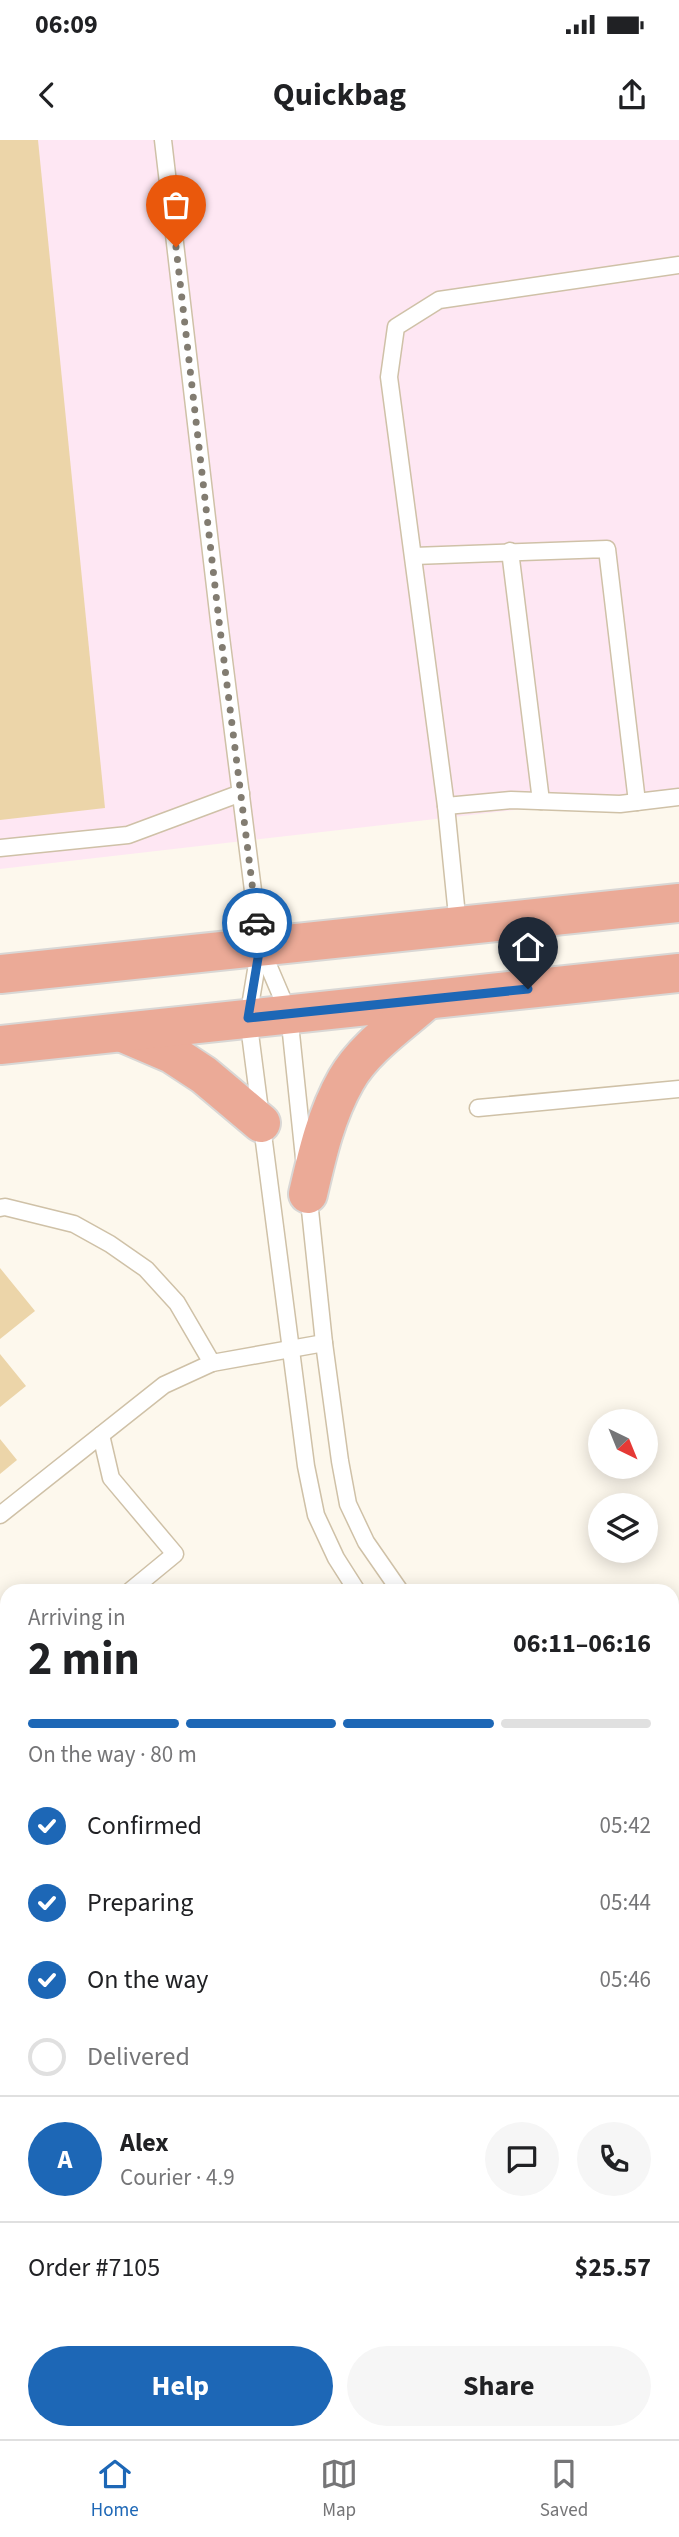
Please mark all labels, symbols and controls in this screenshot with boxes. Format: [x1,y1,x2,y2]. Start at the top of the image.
text: 06:09 [35,6,98,43]
text: Quickbag [273,72,406,118]
icon: back [28,76,66,114]
icon: share [613,76,651,114]
pin [146,175,206,247]
icon: bag [157,186,195,224]
courier [222,888,292,958]
icon: car [238,904,276,942]
pin [498,917,558,989]
icon: home [509,928,547,966]
north arrow [588,1409,658,1479]
map controls [588,1409,658,1563]
button: layers [588,1493,658,1563]
text: Arriving in [28,1601,126,1634]
text: 06:11–06:16 [513,1625,651,1662]
text: 2 min [28,1627,140,1692]
text: On the way · 80 m [28,1738,197,1771]
icon: check [28,1807,66,1845]
text: Confirmed [87,1807,202,1844]
text: 05:42 [600,1809,651,1842]
icon: check [28,1884,66,1922]
text: Preparing [87,1884,193,1921]
text: 05:44 [600,1886,651,1919]
icon: check [28,1961,66,1999]
text: On the way [87,1961,208,1998]
text: 05:46 [600,1963,651,1996]
text: Delivered [87,2038,190,2075]
button: chat [485,2122,559,2196]
button: phone [577,2122,651,2196]
text: Alex [120,2124,169,2161]
text: A [58,2141,72,2178]
text: Courier · 4.9 [120,2161,235,2194]
text: Order #7105 [28,2249,160,2286]
text: $25.57 [575,2249,651,2286]
button: Help [28,2346,333,2426]
button: Share [347,2346,651,2426]
tab: Home [91,2455,139,2524]
tab: Map [320,2455,358,2524]
tab: Saved [540,2455,588,2524]

